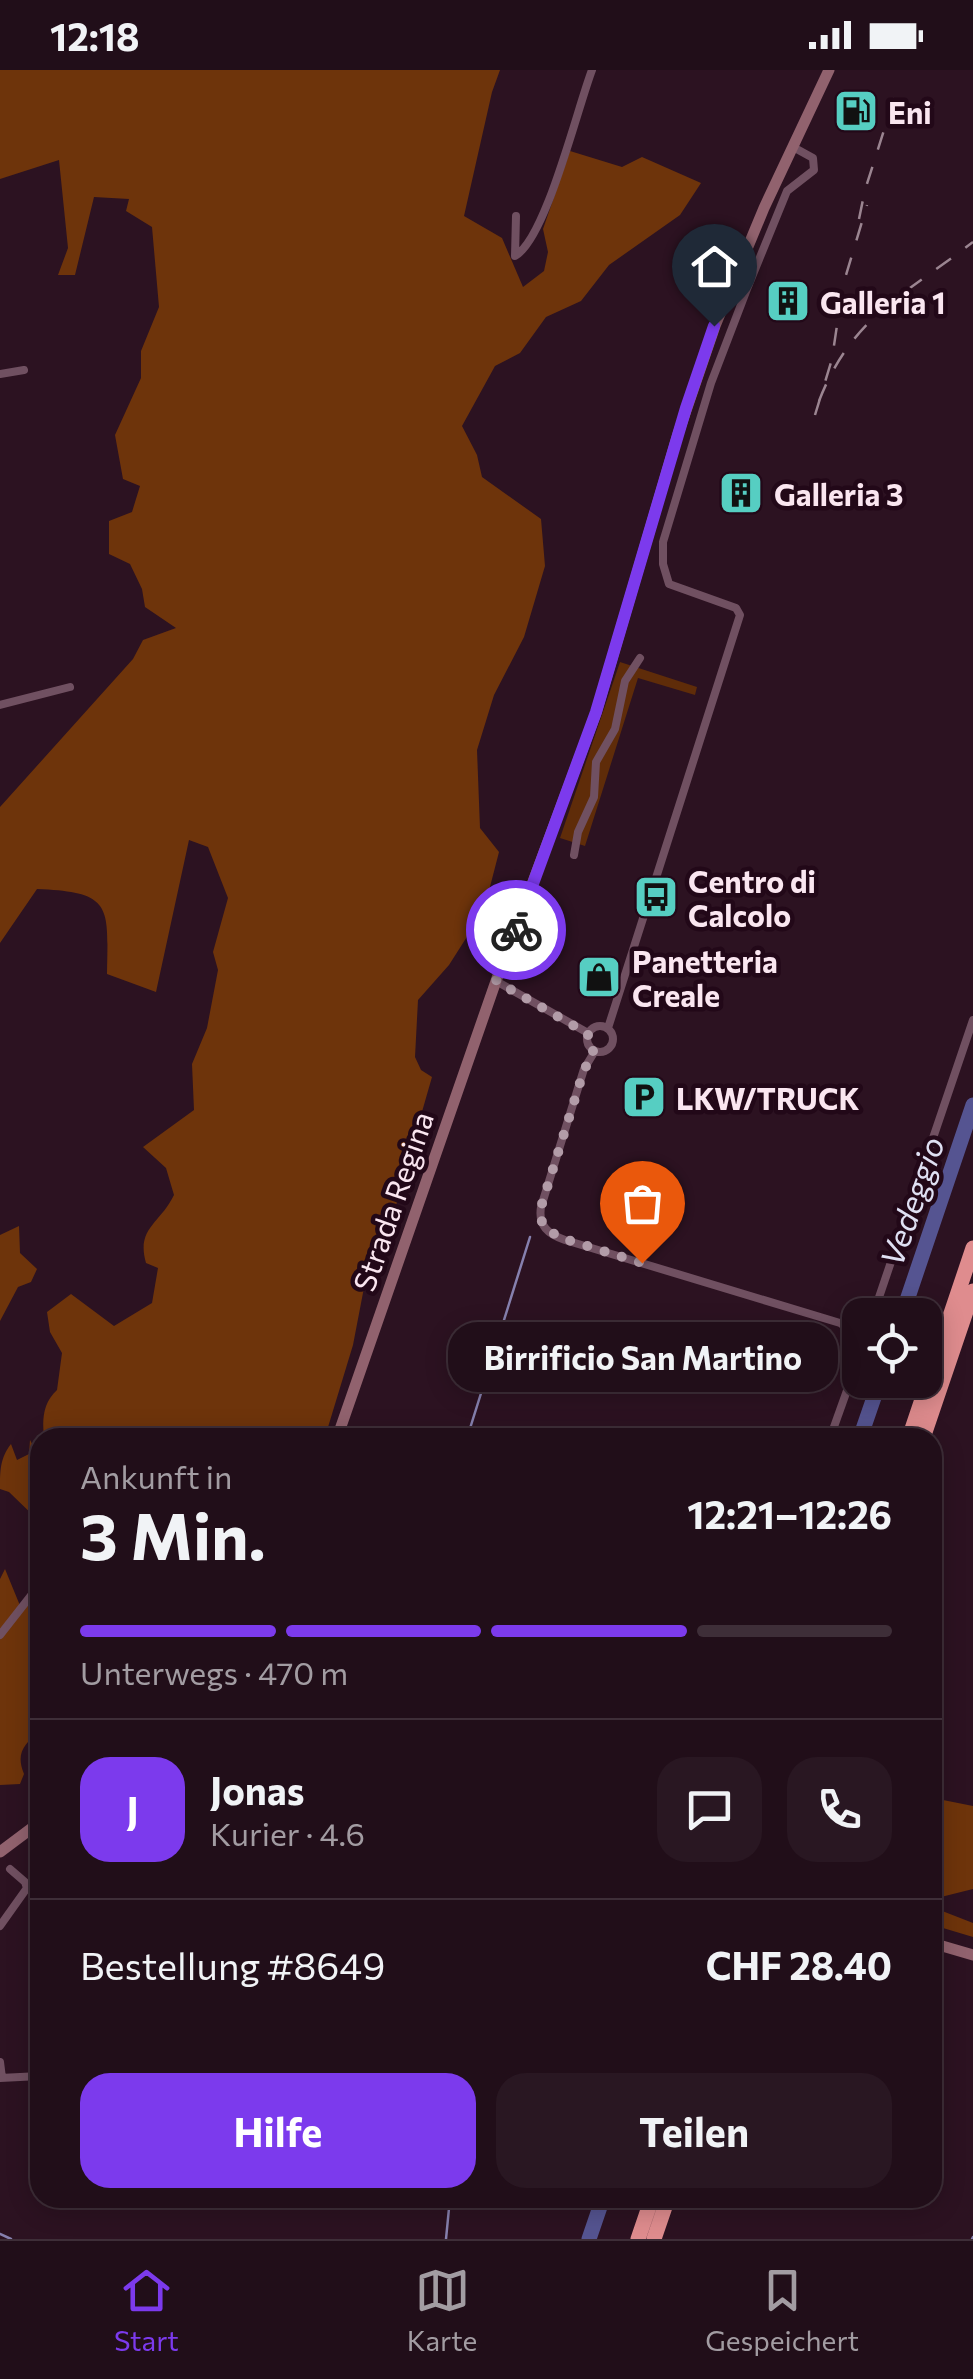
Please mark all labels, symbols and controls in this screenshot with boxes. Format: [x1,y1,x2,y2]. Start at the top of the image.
text: 12:18 [50,12,140,59]
fuel station icon: Eni [833,88,879,134]
place label: Eni [888,93,932,130]
pin [672,224,757,327]
icon: home [687,239,742,294]
building icon: Galleria 1 [765,278,811,324]
place label: Galleria 1 [820,283,946,320]
building icon: Galleria 3 [718,470,764,516]
place label: Galleria 3 [774,475,904,512]
place label: Centro di Calcolo [688,862,816,933]
bus stop icon: Centro di Calcolo [633,874,679,920]
courier [466,880,566,980]
icon: bike [489,903,544,958]
place label: Panetteria Creale [632,942,778,1013]
shop icon: Panetteria Creale [576,954,622,1000]
parking icon: LKW/TRUCK [621,1074,667,1120]
place label: LKW/TRUCK [676,1079,859,1116]
street label: Strada Regina [344,1106,440,1296]
water label: Vedeggio [870,1131,952,1271]
pin [600,1161,685,1264]
icon: bag [615,1176,670,1231]
map controls [842,1298,942,1398]
button: locate [842,1298,942,1398]
callout: Birrificio San Martino [447,1323,837,1393]
text: Birrificio San Martino [484,1337,802,1377]
text: Ankunft in [80,1456,232,1496]
text: 12:21–12:26 [687,1490,892,1537]
text: 3 Min. [80,1494,266,1573]
text: Unterwegs · 470 m [80,1652,348,1692]
button: chat [657,1757,762,1862]
button: phone [787,1757,892,1862]
text: Jonas [210,1766,305,1813]
text: J [126,1786,139,1833]
text: Kurier · 4.6 [210,1813,365,1853]
text: Bestellung #8649 [80,1941,385,1988]
text: CHF 28.40 [706,1941,892,1988]
button: Hilfe [80,2073,476,2188]
button: Teilen [496,2073,892,2188]
tab: Start [114,2263,179,2357]
tab: Karte [407,2263,477,2357]
tab: Gespeichert [705,2263,859,2357]

